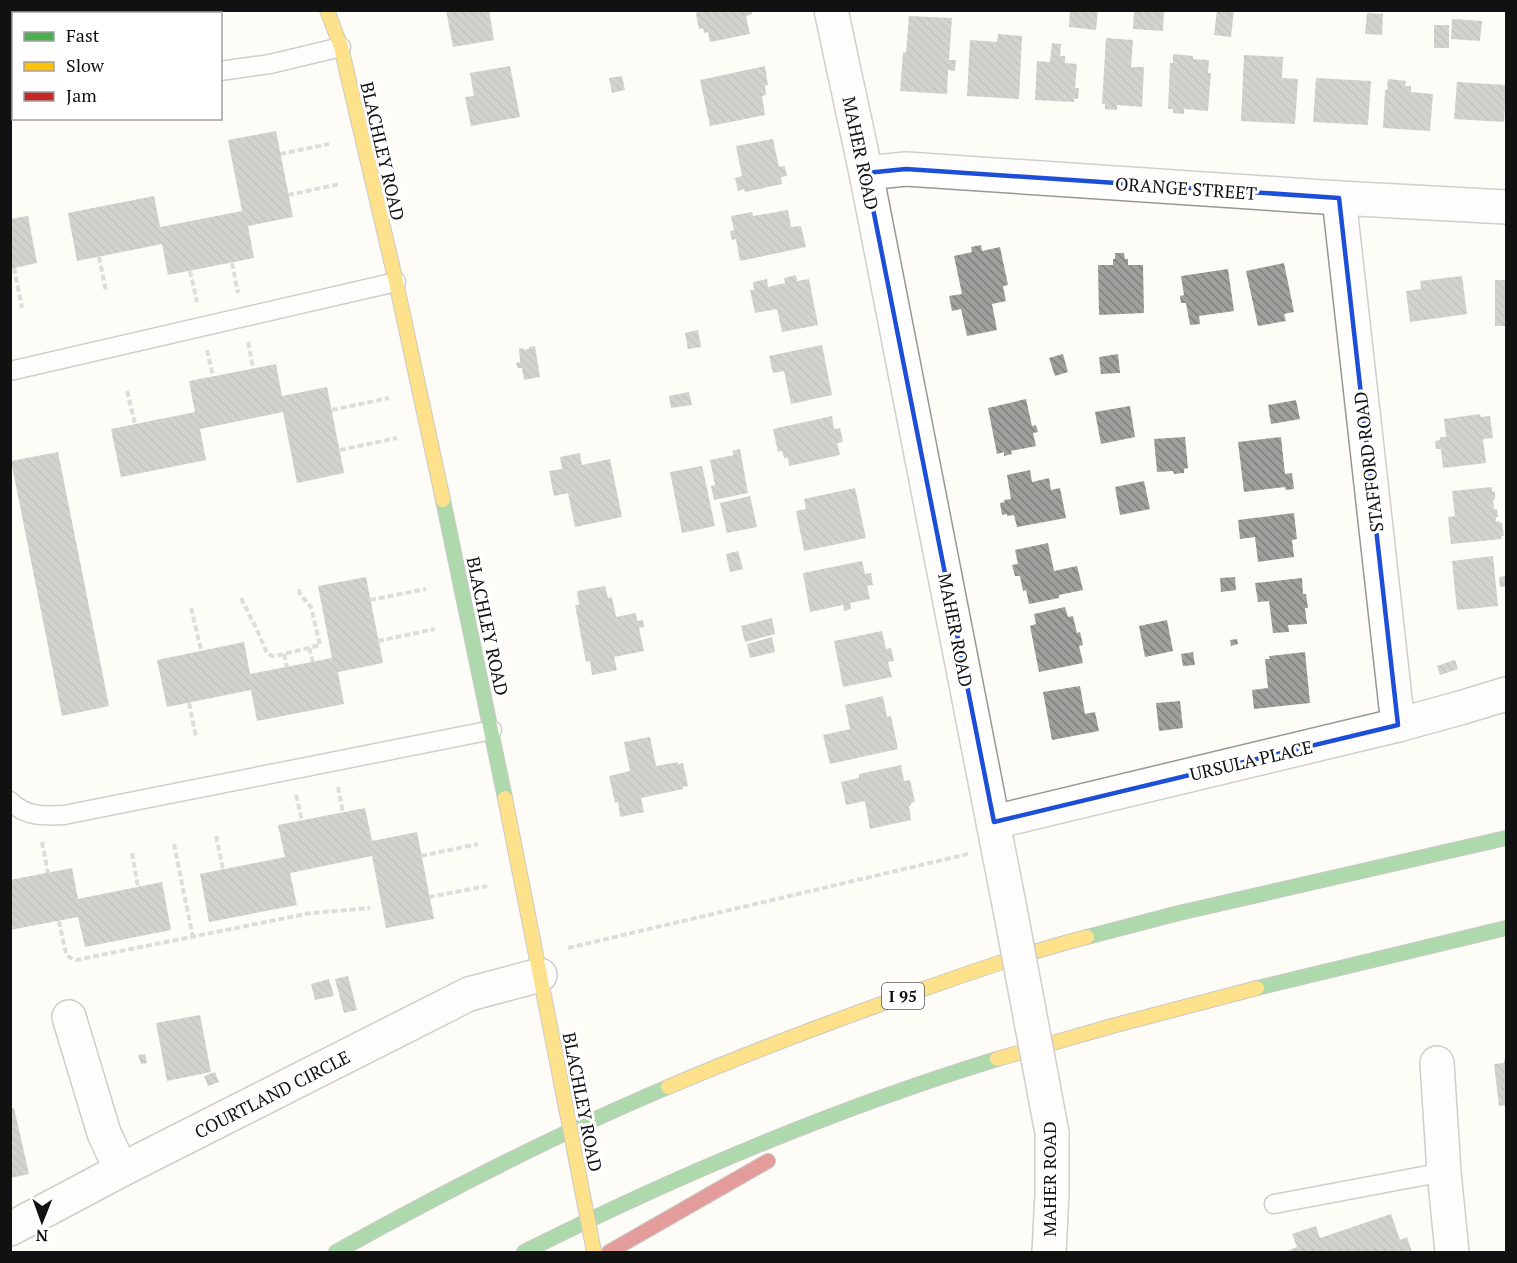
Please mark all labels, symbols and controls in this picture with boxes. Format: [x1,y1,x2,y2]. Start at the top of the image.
legend [12,12,222,120]
text: Fast [66,23,100,47]
text: Slow [66,53,105,77]
street label: BLACHLEY ROAD [355,79,411,223]
text: Jam [66,83,97,107]
street label: MAHER ROAD [837,94,885,212]
street label: ORANGE STREET [1114,171,1258,205]
street label: STAFFORD ROAD [1347,390,1389,534]
street label: BLACHLEY ROAD [462,554,514,698]
street label: MAHER ROAD [933,571,979,689]
street label: URSULA PLACE [1187,734,1315,786]
road number: I 95 [882,983,924,1009]
street label: BLACHLEY ROAD [558,1030,608,1174]
street label: COURTLAND CIRCLE [190,1044,354,1144]
street label: MAHER ROAD [1037,1121,1061,1237]
north arrow [12,1191,72,1251]
text: N [35,1225,48,1247]

